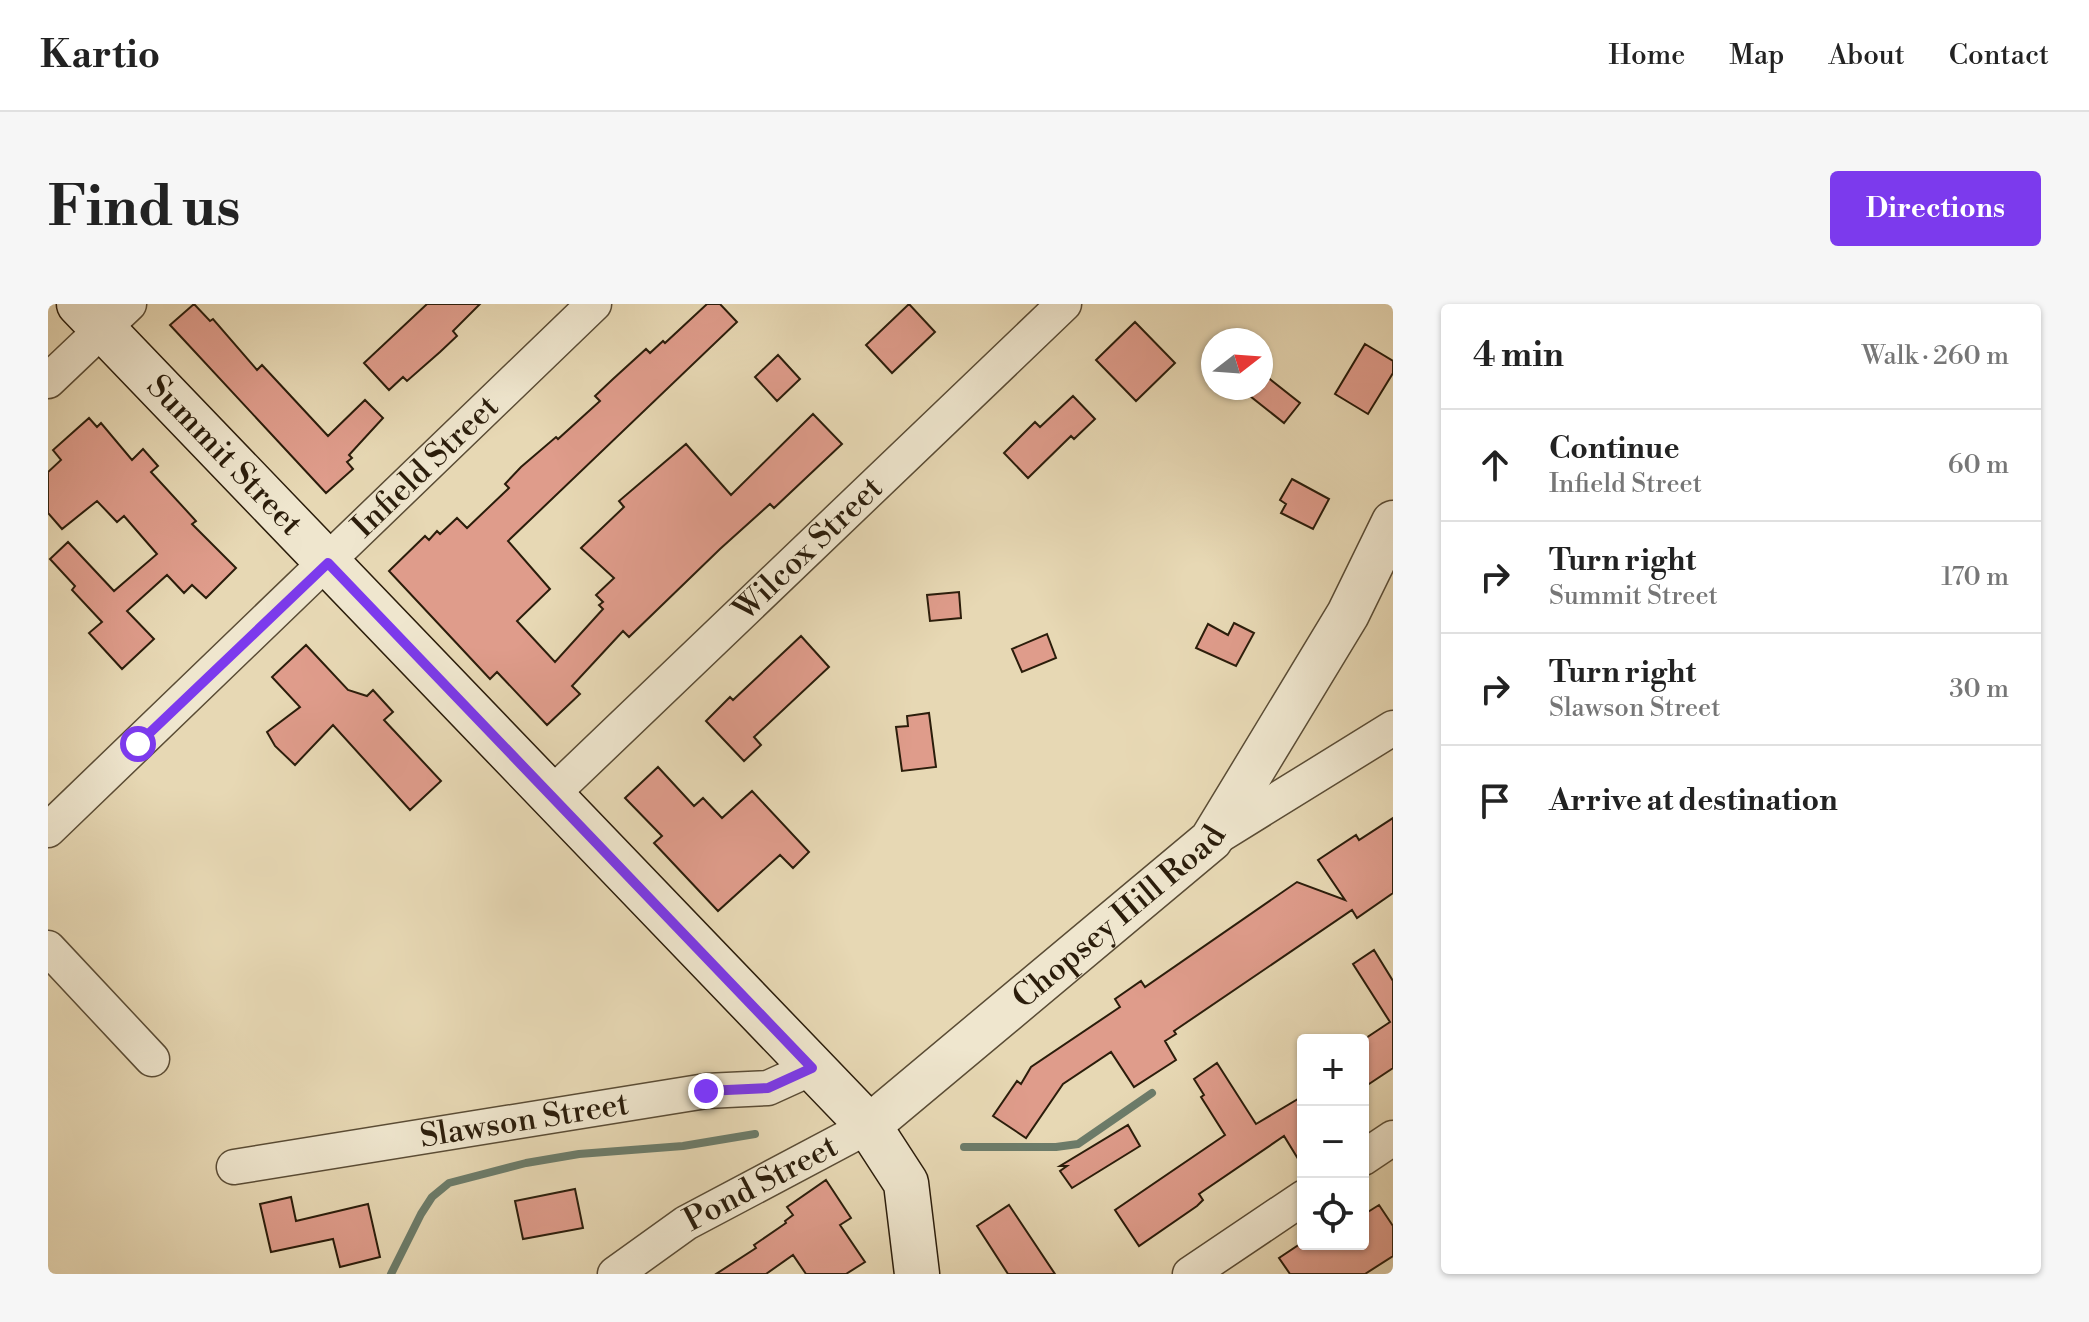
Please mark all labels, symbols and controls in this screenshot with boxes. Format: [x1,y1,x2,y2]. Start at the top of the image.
text: Kartio [40,32,160,79]
text: Home [1609,38,1685,73]
text: Map [1729,38,1784,73]
text: About [1828,38,1905,73]
text: Contact [1949,38,2049,73]
button: Directions [1830,171,2041,246]
text: Find us [48,173,241,243]
north arrow [1201,328,1273,400]
text: 4 min [1473,335,1564,377]
text: Walk · 260 m [1862,340,2009,372]
street label: Summit Street [138,367,311,544]
street label: Infield Street [344,387,507,546]
text: Continue [1549,430,1680,468]
icon: ahead [1473,443,1517,487]
text: 60 m [1948,449,2009,481]
street label: Wilcox Street [725,468,891,630]
text: Infield Street [1549,468,1702,500]
text: Turn right [1549,542,1696,580]
icon: right [1473,555,1517,599]
text: 170 m [1941,561,2009,593]
text: Summit Street [1549,580,1718,612]
text: Turn right [1549,654,1696,692]
icon: right [1473,667,1517,711]
text: 30 m [1949,673,2009,705]
text: Slawson Street [1549,692,1720,724]
route start [120,726,156,762]
icon: arrive [1473,779,1517,823]
text: Arrive at destination [1549,782,1838,820]
street label: Chopsey Hill Road [1004,818,1235,1017]
map controls [1297,1034,1369,1250]
button: + [1297,1034,1369,1106]
route end [688,1073,724,1109]
street label: Slawson Street [417,1084,632,1157]
button: − [1297,1106,1369,1178]
street label: Pond Street [677,1126,845,1241]
button: locate [1297,1178,1369,1250]

